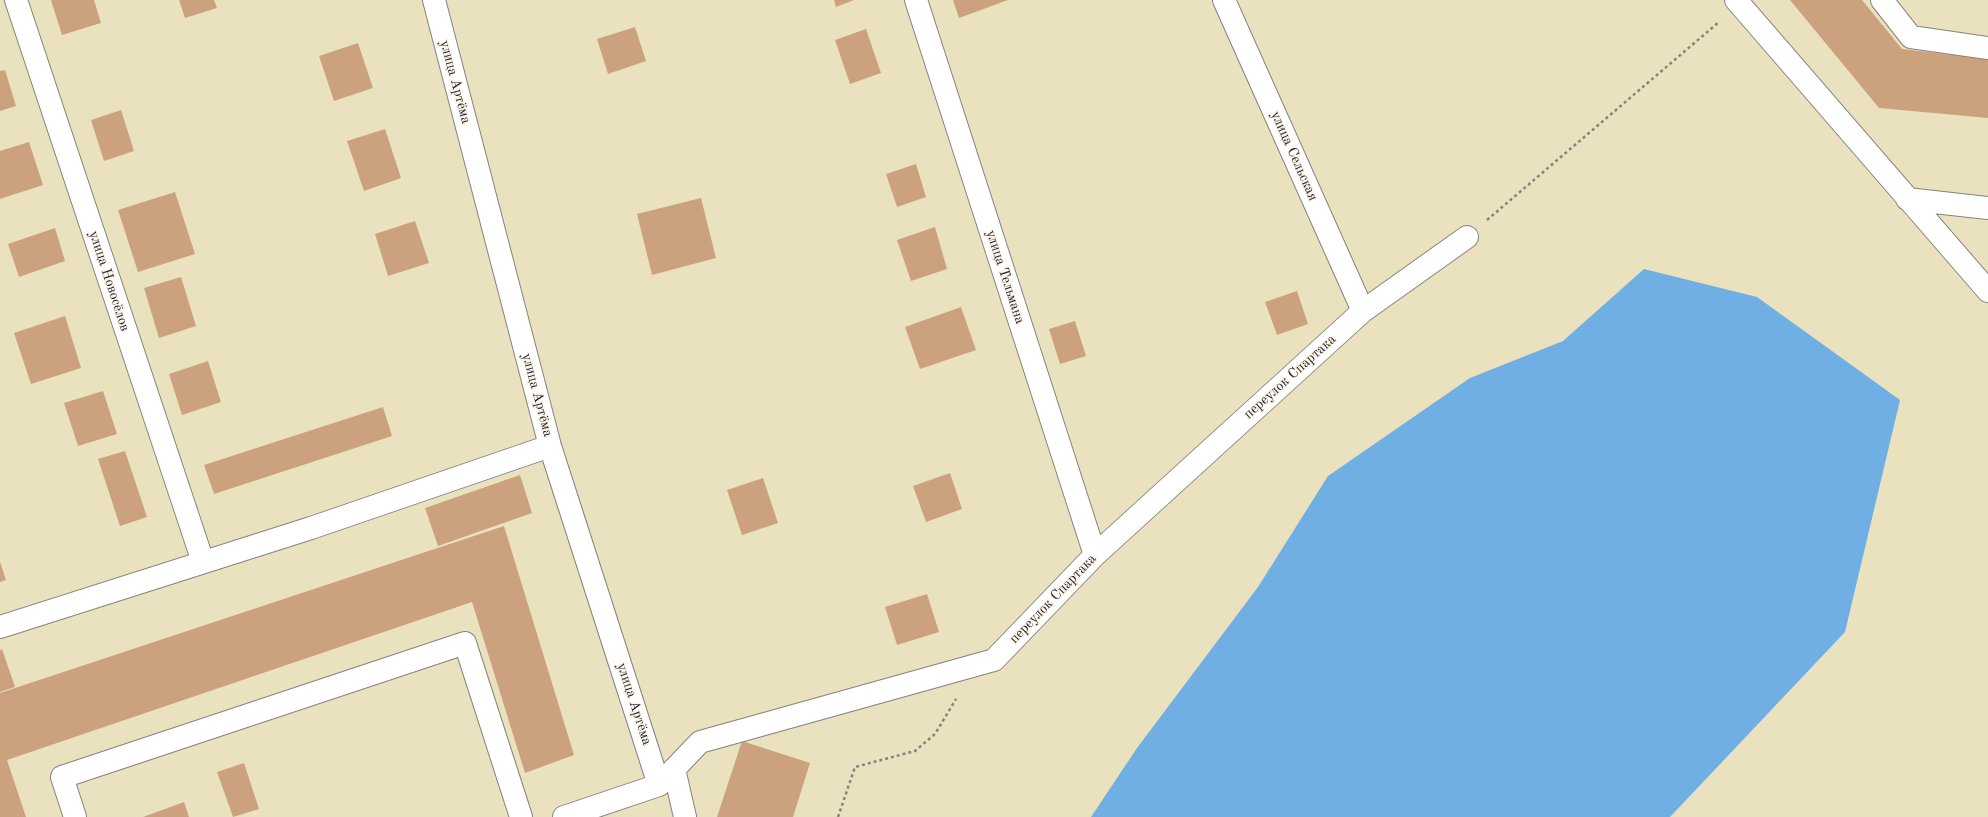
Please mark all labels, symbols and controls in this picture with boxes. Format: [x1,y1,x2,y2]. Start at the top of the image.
street label: улица Артёма [436,38,474,126]
street label: улица Сельская [1267,109,1321,203]
street label: улица Тельмана [982,228,1028,326]
street label: улица Новосёлов [85,229,133,333]
street label: переулок Спартака [1241,331,1339,423]
street label: улица Артёма [518,351,556,439]
street label: переулок Спартака [1006,551,1100,647]
street label: улица Артёма [613,661,655,747]

